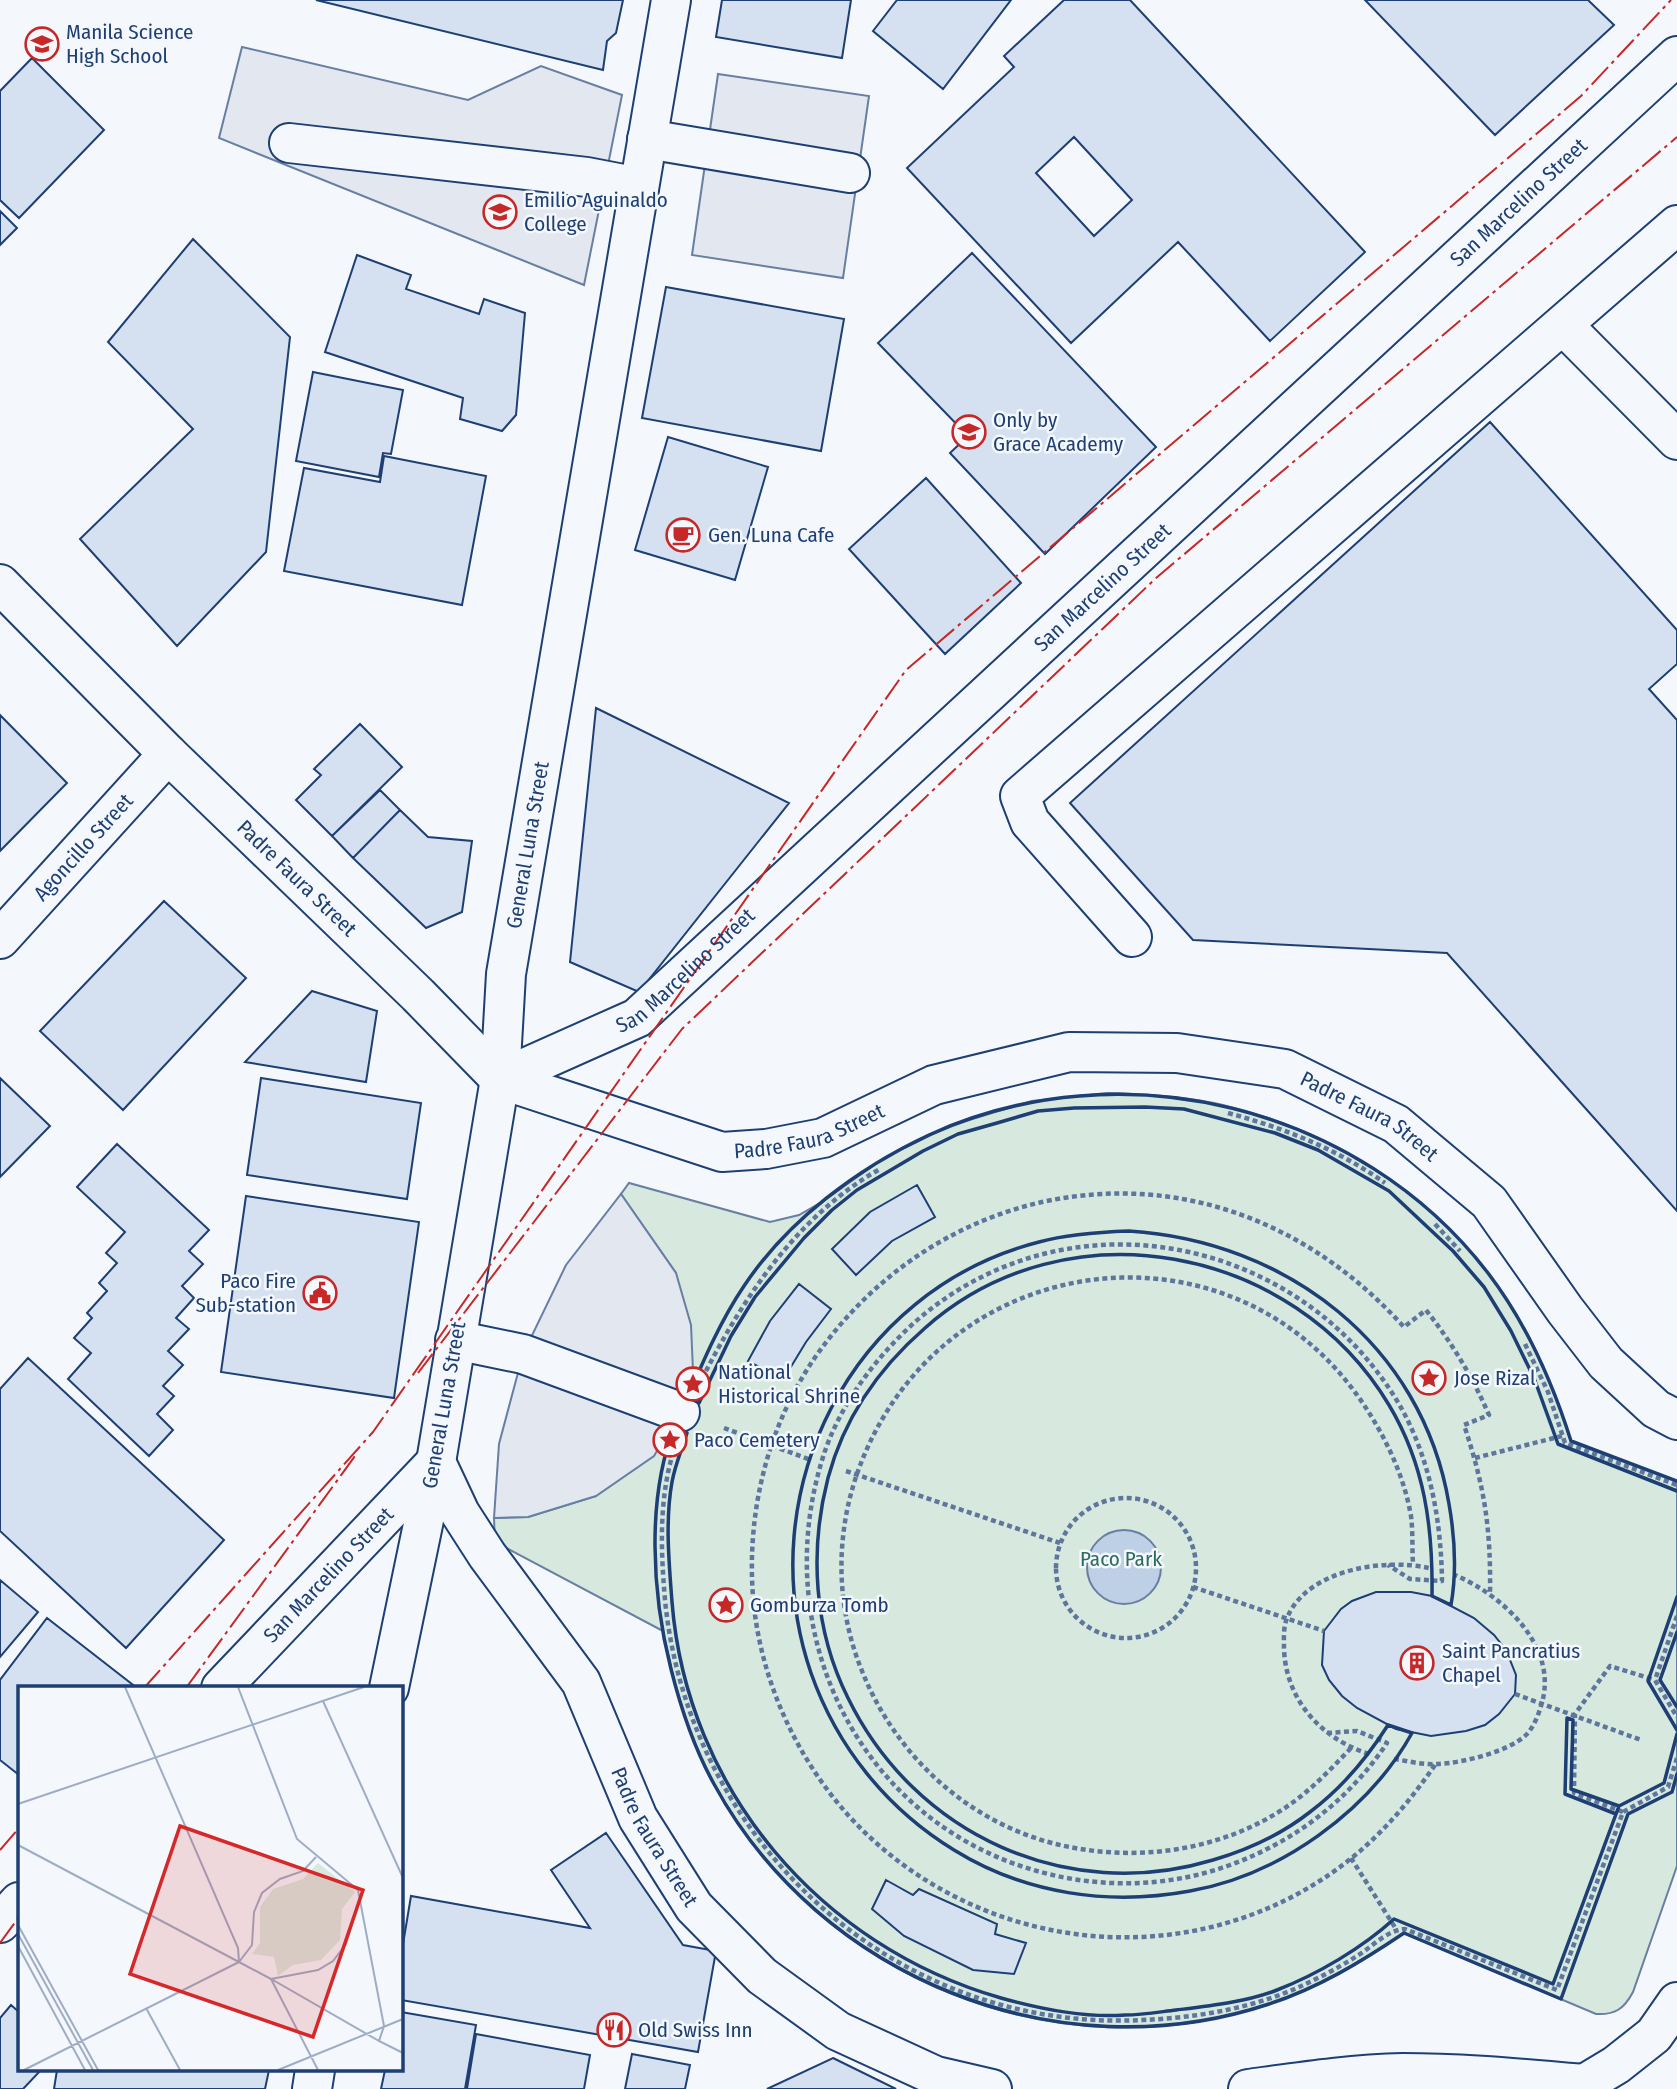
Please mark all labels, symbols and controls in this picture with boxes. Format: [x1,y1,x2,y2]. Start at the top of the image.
place label: Manila Science High School [66,19,193,69]
school or university icon: Manila Science High School [23,25,61,63]
street label: San Marcelino Street [1445,133,1593,272]
place label: Emilio Aguinaldo College [524,187,668,237]
school or university icon: Emilio Aguinaldo College [481,193,519,231]
place label: Only by Grace Academy [993,407,1124,457]
school or university icon: Only by Grace Academy [950,413,988,451]
cafe icon: Gen. Luna Cafe [664,516,702,554]
street label: San Marcelino Street [1029,518,1176,657]
place label: Gen. Luna Cafe [708,522,834,548]
street label: General Luna Street [501,759,555,931]
street label: Agoncillo Street [28,788,139,906]
street label: Padre Faura Street [232,815,362,942]
street label: San Marcelino Street [612,903,760,1039]
street label: Padre Faura Street [1296,1066,1444,1167]
street label: Padre Faura Street [733,1098,889,1164]
place label: Paco Fire Sub-station [195,1268,296,1318]
public building icon: Paco Fire Sub-station [301,1274,339,1312]
street label: General Luna Street [417,1319,471,1490]
place label: National Historical Shrine [718,1359,860,1409]
place icon: Jose Rizal [1410,1359,1448,1397]
place icon: National Historical Shrine [674,1365,712,1403]
place label: Jose Rizal [1454,1365,1536,1391]
place icon: Paco Cemetery [651,1421,689,1459]
place label: Paco Cemetery [694,1427,820,1453]
street label: San Marcelino Street [258,1502,399,1648]
park label: Paco Park [1080,1546,1162,1572]
place icon: Gomburza Tomb [707,1586,745,1624]
place label: Gomburza Tomb [750,1592,889,1618]
place label: Saint Pancratius Chapel [1442,1638,1580,1688]
building icon: Saint Pancratius Chapel [1398,1644,1436,1682]
inset map [18,1686,402,2072]
street label: Padre Faura Street [605,1763,704,1912]
restaurant icon: Old Swiss Inn [595,2011,633,2049]
place label: Old Swiss Inn [638,2017,753,2043]

